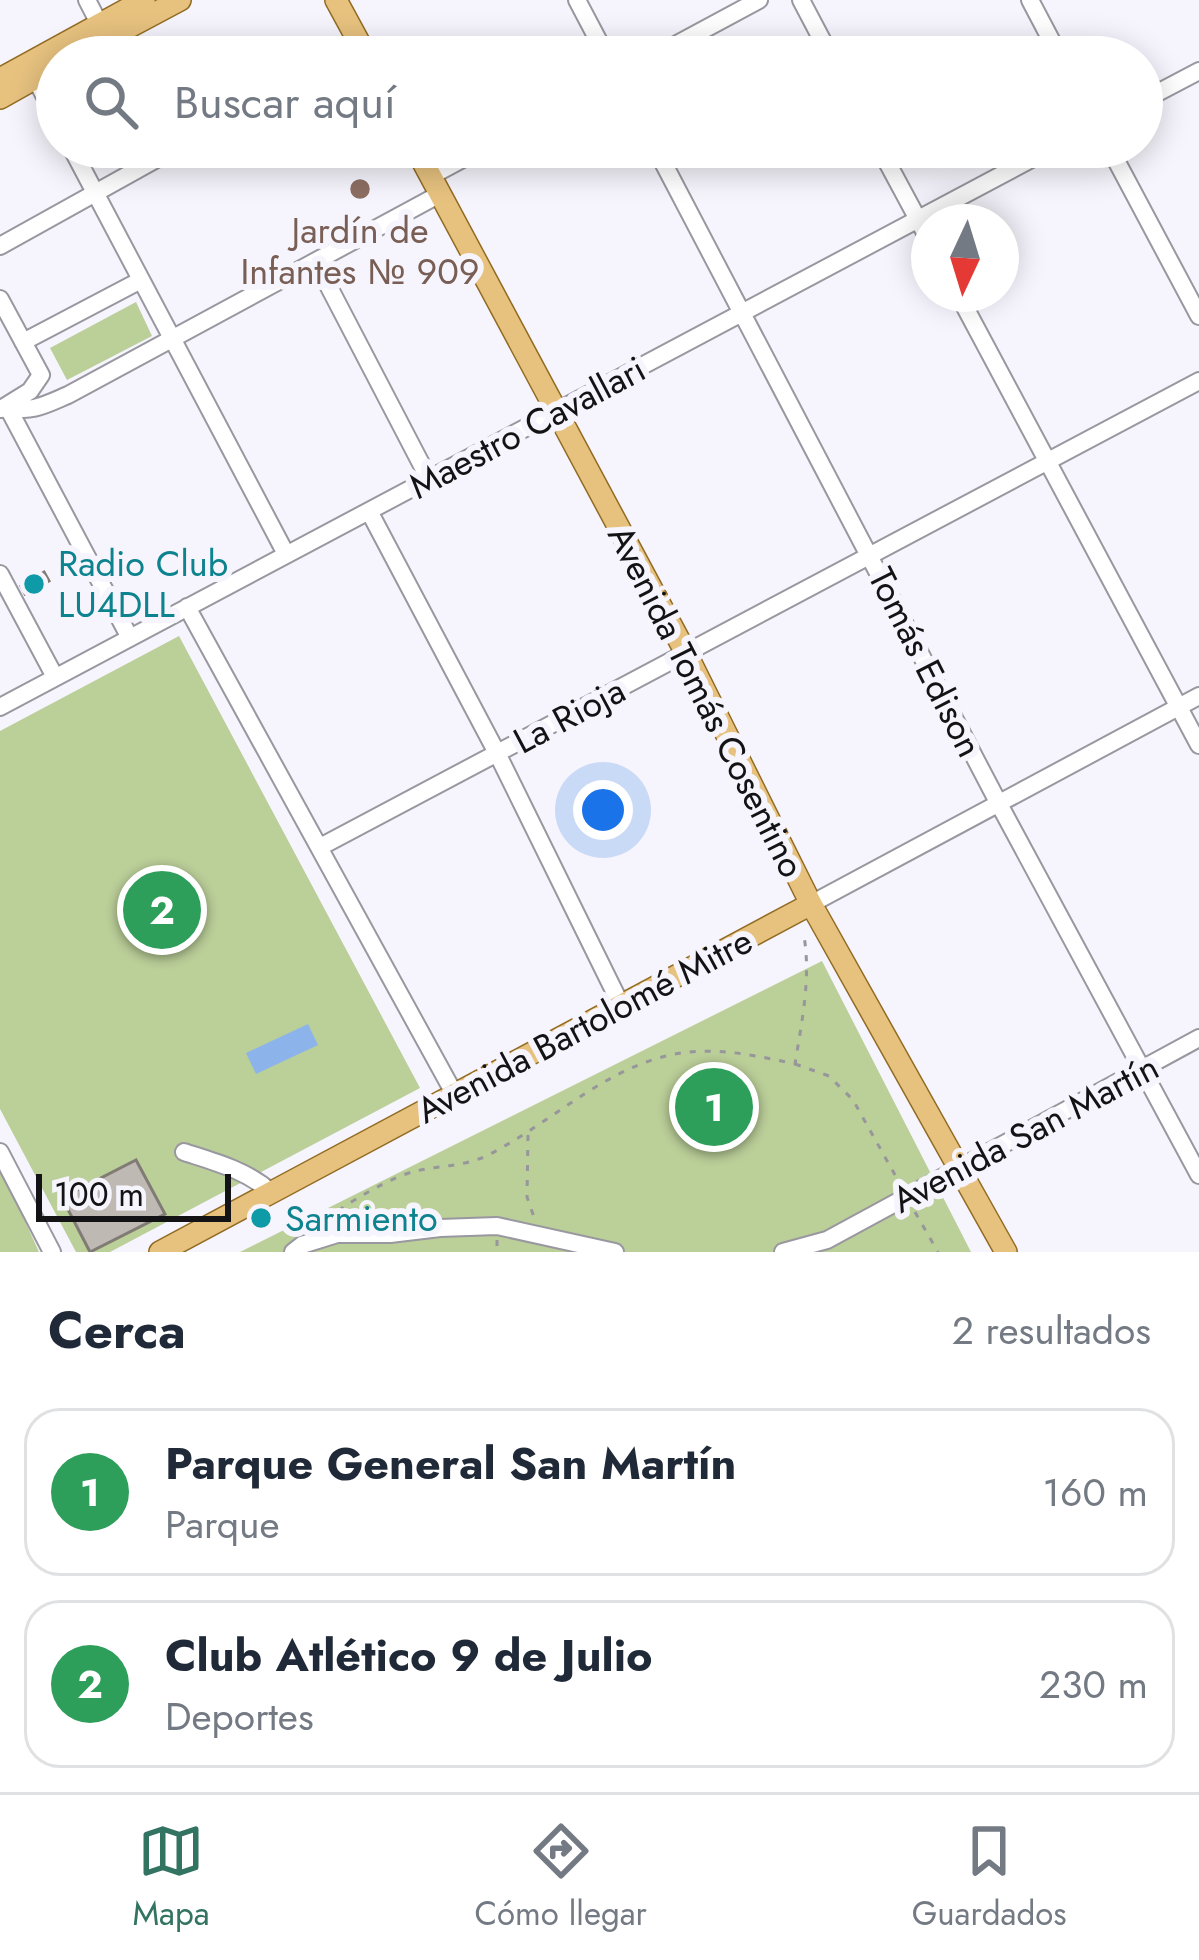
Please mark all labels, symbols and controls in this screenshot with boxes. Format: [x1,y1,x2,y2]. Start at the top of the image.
search box [36,36,1163,168]
icon: search [78,69,144,135]
text: Buscar aquí [174,70,396,135]
marker: Jardín de Infantes № 909 [347,176,373,202]
place label: Jardín de Infantes № 909 [240,204,480,297]
north arrow [911,204,1019,312]
street label: Maestro Cavallari [400,343,654,511]
street label: Avenida Tomás Cosentino [595,516,819,886]
place label: Radio Club LU4DLL [58,537,228,630]
street label: Tomás Edison [856,558,996,766]
marker: Radio Club LU4DLL [21,571,47,597]
street label: La Rioja [504,664,634,766]
your location [573,780,633,840]
pin: 2 [123,865,201,955]
street label: Avenida Bartolomé Mitre [407,914,761,1136]
street label: Avenida San Martín [882,1041,1168,1225]
pin: 1 [675,1062,753,1152]
scale bar [36,1168,231,1221]
text: 100 m [54,1171,144,1218]
place label: Sarmiento [285,1192,438,1244]
marker: Sarmiento [248,1205,274,1231]
text: Cerca [48,1293,186,1367]
text: 2 resultados [952,1302,1151,1359]
text: Parque General San Martín [165,1431,736,1496]
text: 1 [80,1464,100,1521]
text: 160 m [1042,1464,1148,1521]
text: Parque [165,1496,280,1553]
text: Club Atlético 9 de Julio [165,1623,653,1688]
text: 2 [77,1656,103,1713]
text: 230 m [1039,1656,1148,1713]
text: Deportes [165,1688,314,1745]
tab: Mapa [132,1818,210,1937]
tab: Cómo llegar [474,1818,647,1937]
tab: Guardados [912,1818,1067,1937]

